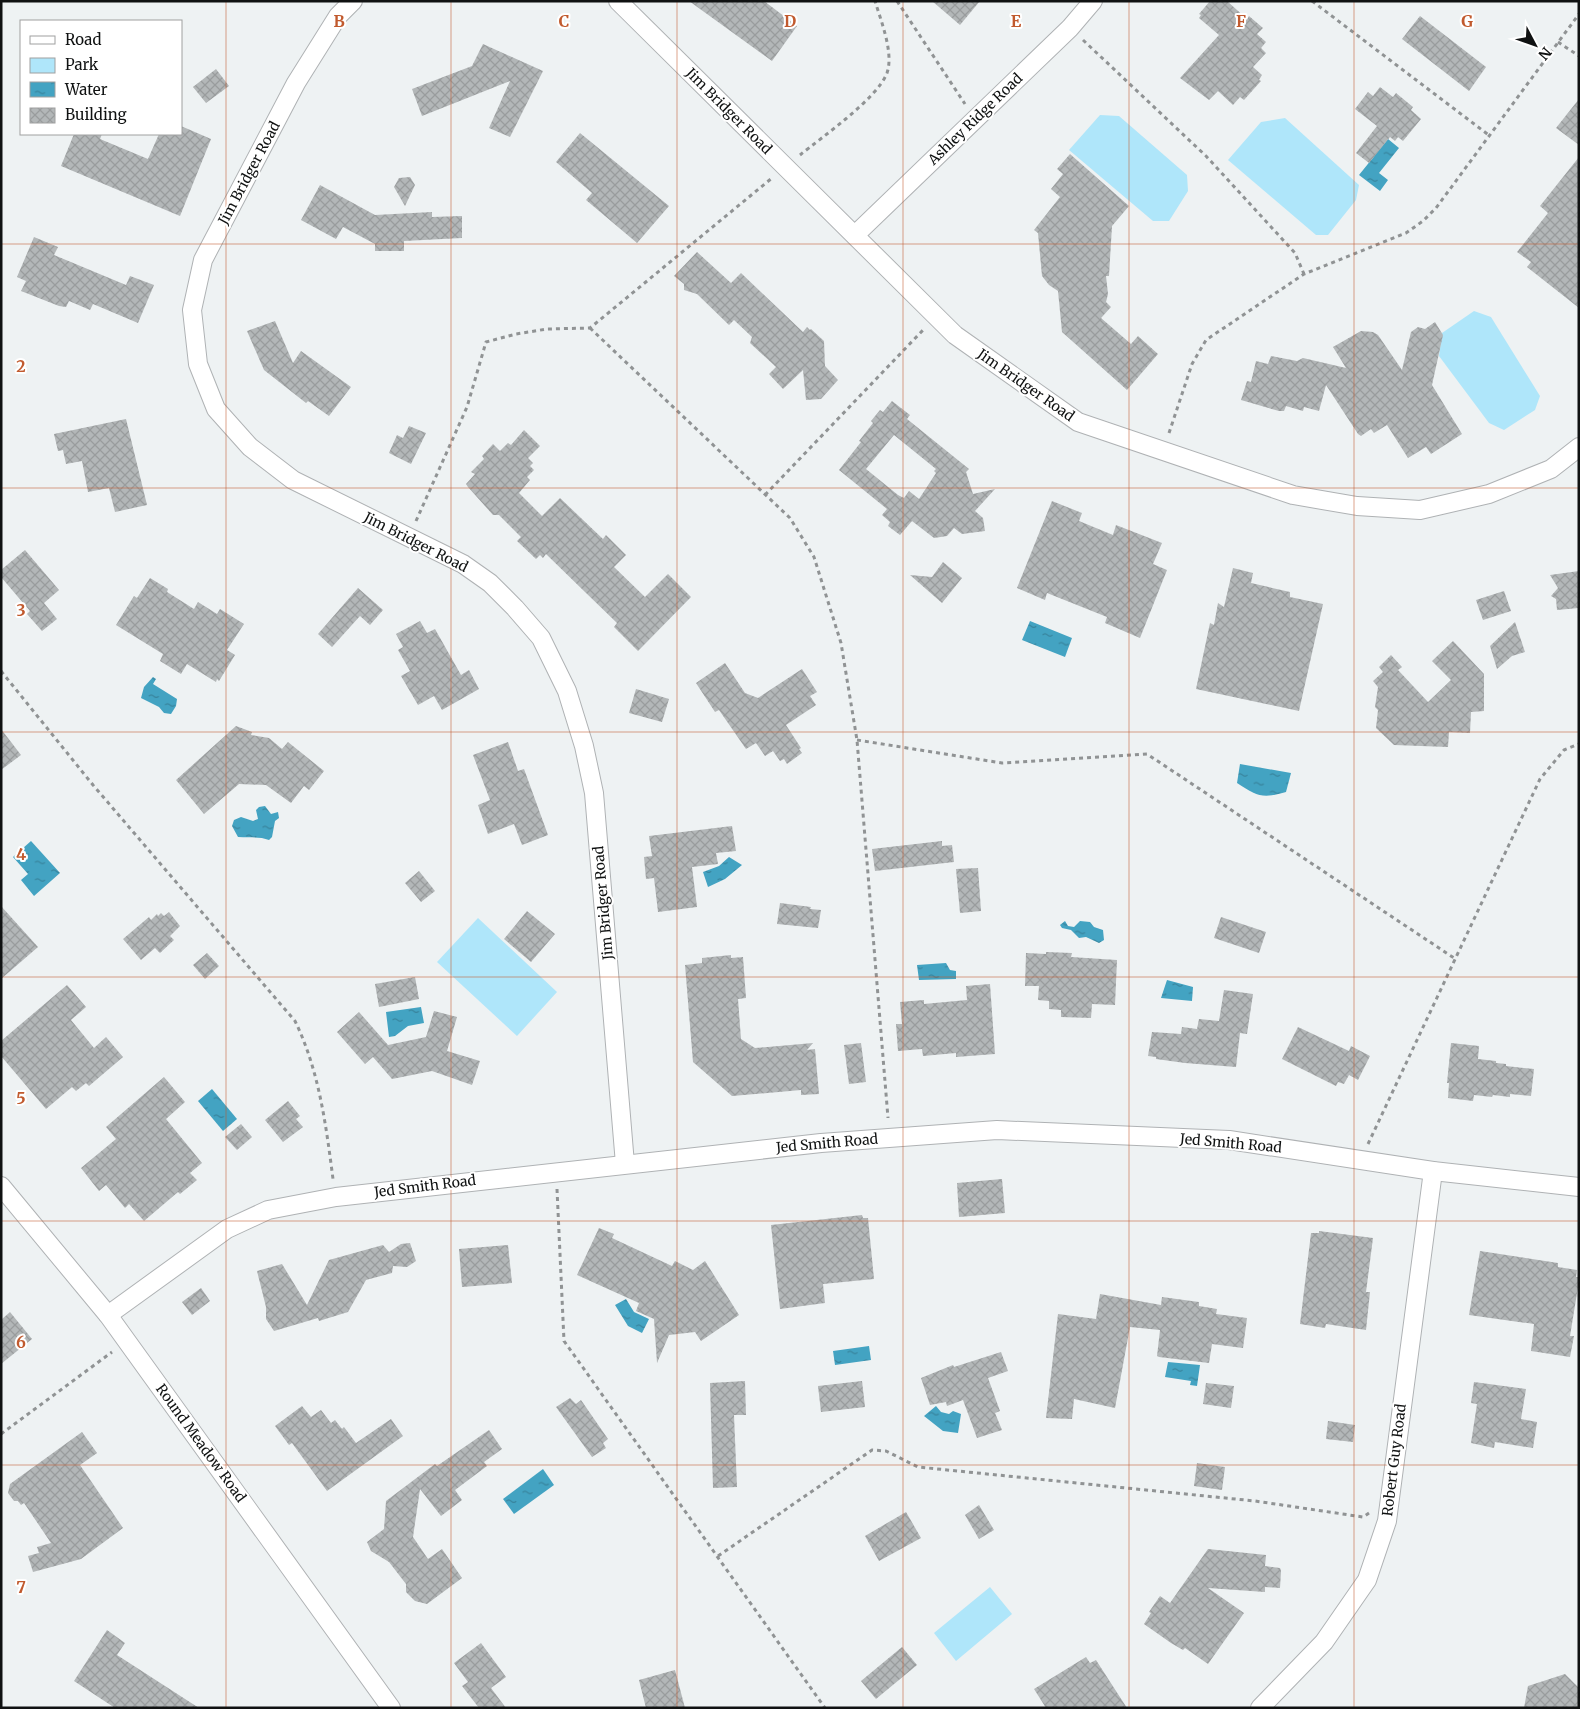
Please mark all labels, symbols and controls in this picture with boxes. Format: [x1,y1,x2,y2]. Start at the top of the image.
text: B [333,11,345,31]
text: C [559,11,569,31]
text: D [784,11,796,31]
text: E [1011,11,1022,31]
text: F [1236,11,1246,31]
text: G [1461,11,1473,31]
legend [20,20,182,135]
north arrow [1510,20,1560,70]
text: Road [65,30,101,49]
text: N [1534,43,1555,64]
text: Park [65,55,99,74]
street label: Jim Bridger Road [681,63,776,158]
street label: Ashley Ridge Road [923,69,1026,169]
text: Water [64,80,108,99]
text: Building [65,105,127,124]
street label: Jim Bridger Road [214,118,284,229]
street label: Jim Bridger Road [973,344,1078,425]
text: 2 [16,356,26,376]
street label: Jim Bridger Road [360,508,472,576]
text: 3 [16,600,26,620]
text: 4 [16,844,26,864]
street label: Jim Bridger Road [589,845,617,962]
text: 5 [16,1088,26,1108]
street label: Jed Smith Road [1178,1129,1283,1156]
street label: Jed Smith Road [774,1130,879,1157]
street label: Jed Smith Road [372,1171,477,1201]
text: 6 [16,1332,26,1352]
street label: Round Meadow Road [152,1380,250,1506]
street label: Robert Guy Road [1378,1402,1410,1517]
text: 7 [16,1577,26,1597]

